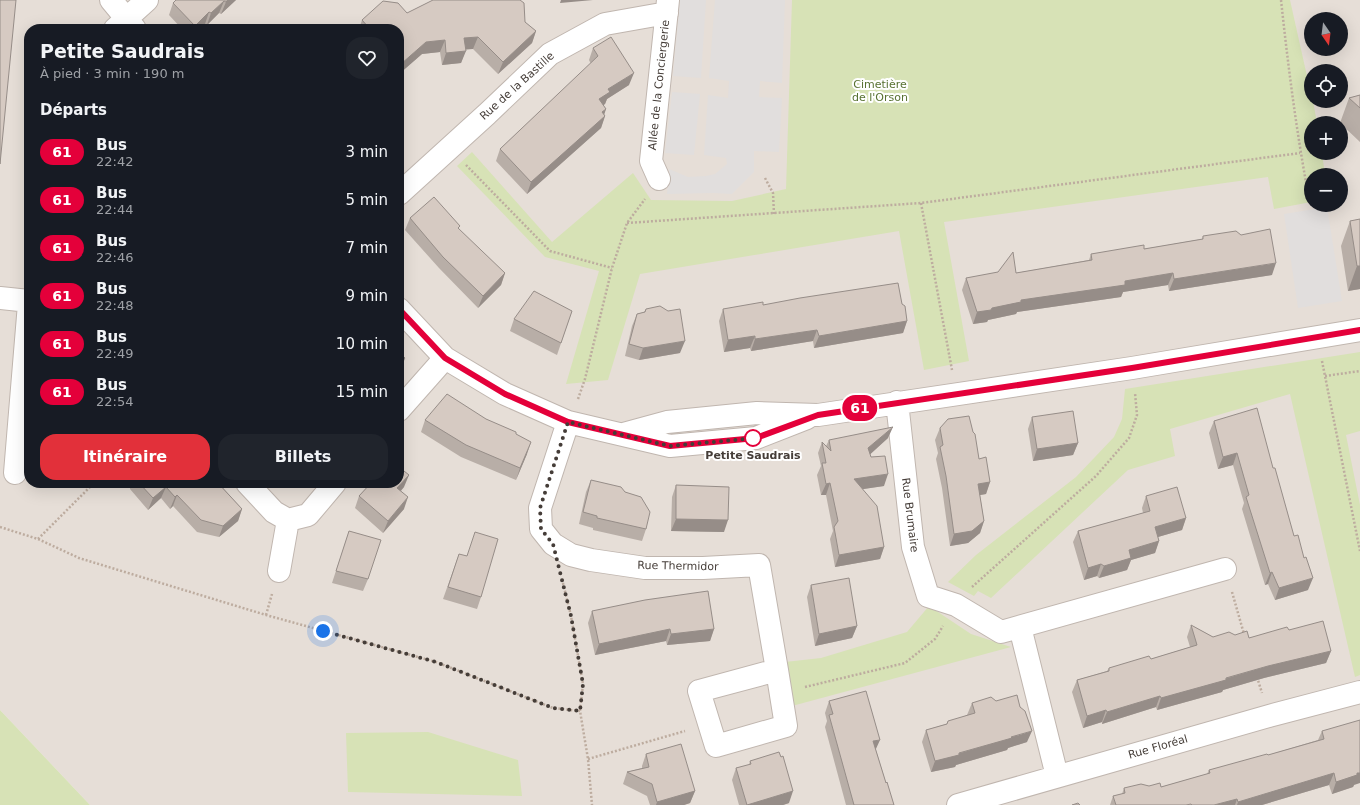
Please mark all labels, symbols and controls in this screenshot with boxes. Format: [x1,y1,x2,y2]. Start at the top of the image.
north arrow [1304,12,1348,56]
map controls [1304,12,1348,212]
street label: Allée de la Conciergerie [646,19,672,151]
button: heart [346,37,388,79]
text: Petite Saudrais [40,40,205,62]
street label: Rue de la Bastille [477,49,557,123]
button: locate [1304,64,1348,108]
text: À pied · 3 min · 190 m [40,66,184,81]
park label: Cimetière de l'Orson [852,78,908,104]
text: Départs [40,101,107,119]
button: + [1304,116,1348,160]
text: Bus [96,136,127,154]
text: 3 min [345,143,388,161]
text: 61 [52,144,72,160]
text: 22:42 [96,154,133,169]
button: − [1304,168,1348,212]
text: Bus [96,184,127,202]
text: 5 min [345,191,388,209]
text: 61 [52,192,72,208]
text: 22:44 [96,202,133,217]
text: Bus [96,232,127,250]
text: 7 min [345,239,388,257]
text: 61 [52,240,72,256]
text: 22:46 [96,250,133,265]
text: Bus [96,280,127,298]
text: 9 min [345,287,388,305]
text: 61 [52,288,72,304]
text: 22:48 [96,298,133,313]
text: Bus [96,328,127,346]
text: 10 min [336,335,388,353]
text: 61 [52,336,72,352]
text: 22:49 [96,346,133,361]
text: Bus [96,376,127,394]
text: 15 min [336,383,388,401]
text: 61 [52,384,72,400]
text: 22:54 [96,394,133,409]
line badge: 61 [842,395,878,421]
text: 61 [850,400,870,416]
marker: Petite Saudrais [744,429,762,447]
button: Itinéraire [40,434,210,480]
button: Billets [218,434,388,480]
place label: Petite Saudrais [705,449,801,462]
street label: Rue Brumaire [899,477,921,553]
street label: Rue Thermidor [637,559,719,573]
your location [313,621,333,641]
street label: Rue Floréal [1127,732,1189,762]

